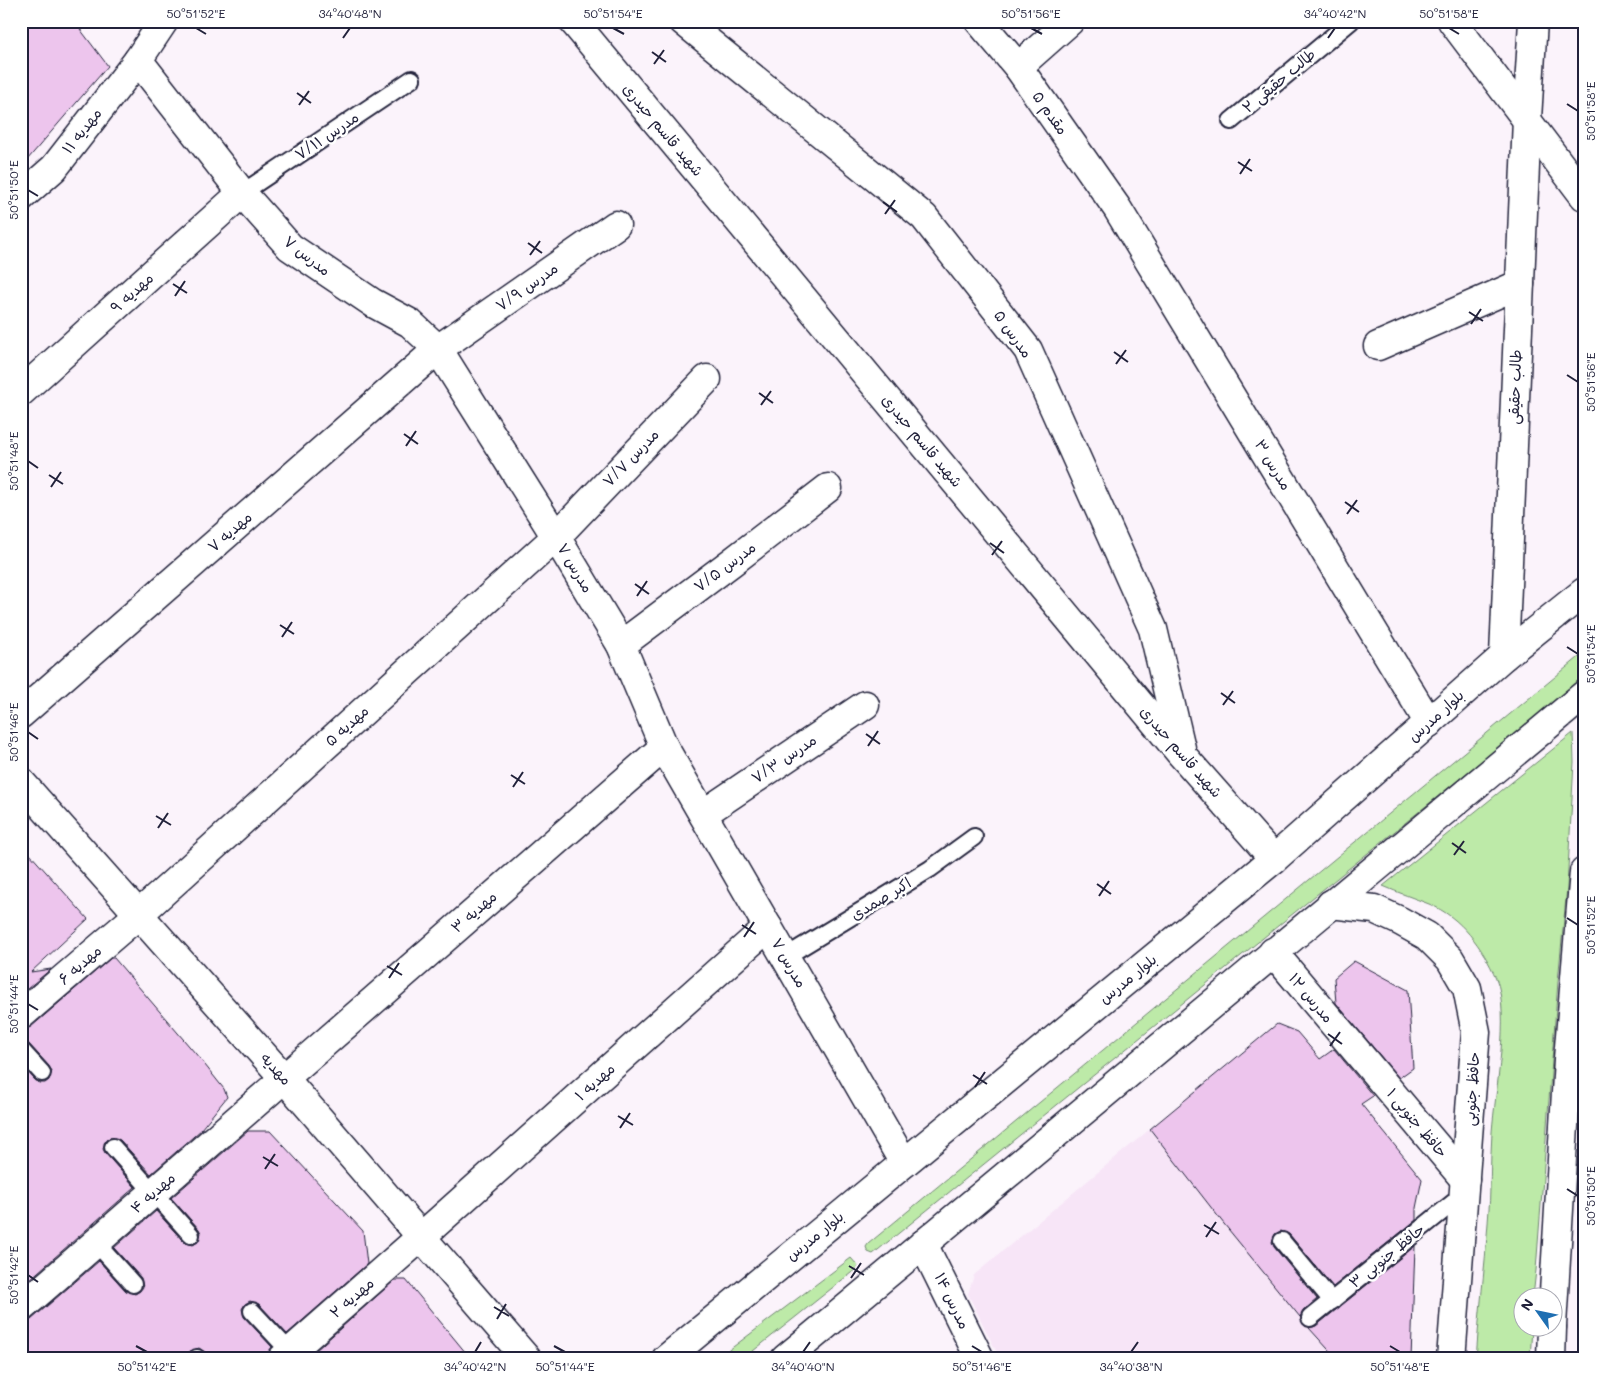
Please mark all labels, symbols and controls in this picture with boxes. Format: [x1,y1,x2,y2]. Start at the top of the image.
text: 50°51'52"E [167,5,226,21]
text: 34°40'48"N [318,5,382,21]
text: 50°51'54"E [583,5,643,21]
text: 50°51'56"E [1001,5,1061,21]
text: 34°40'42"N [1304,5,1366,21]
text: 50°51'58"E [1419,5,1479,21]
street label: طالب حقیقی ۲ [1237,44,1320,118]
street label: شهید قاسم حیدری [617,79,709,182]
text: 50°51'58"E [1582,81,1598,141]
street label: مقدم ۵ [1027,87,1073,139]
street label: مهدیه ۱۱ [57,103,105,157]
street label: مدرس ۷/۱۱ [291,106,362,164]
text: 50°51'50"E [5,160,21,220]
street label: مدرس ۷ [280,231,335,280]
street label: مدرس ۷/۹ [491,257,562,315]
street label: مهدیه ۹ [105,268,157,317]
street label: مدرس ۵ [990,306,1038,361]
street label: طالب حقیقی [1503,349,1526,425]
text: 50°51'56"E [1582,352,1598,412]
street label: شهید قاسم حیدری [876,390,968,493]
street label: مدرس ۷/۷ [598,424,663,490]
text: 50°51'48"E [5,431,21,491]
street label: مدرس ۳ [1251,435,1297,494]
street label: مهدیه ۷ [203,506,256,556]
street label: مدرس ۷/۵ [689,536,759,596]
street label: مدرس ۷ [553,539,598,596]
text: 50°51'54"E [1582,624,1598,684]
street label: بلوار مدرس [1403,685,1468,746]
street label: مهدیه ۵ [320,700,373,750]
street label: شهید قاسم حیدری [1134,701,1227,803]
text: 50°51'46"E [5,702,21,762]
street label: مدرس ۷/۳ [747,729,820,787]
street label: اکبر صمدی [846,872,915,924]
street label: مهدیه ۳ [446,886,500,937]
text: 50°51'52"E [1582,895,1598,954]
street label: مدرس ۷ [768,934,812,991]
street label: مهدیه ۶ [53,940,105,989]
street label: بلوار مدرس [1094,949,1161,1008]
street label: مدرس ۱۲ [1285,968,1339,1027]
text: 50°51'44"E [5,974,21,1034]
street label: مهدیه [257,1048,297,1089]
street label: حافظ جنوبی [1458,1051,1485,1127]
street label: مهدیه ۱ [570,1058,619,1105]
street label: حافظ جنوبی ۱ [1382,1083,1453,1162]
text: 50°51'50"E [1582,1166,1598,1226]
street label: مهدیه ۴ [126,1167,179,1217]
street label: بلوار مدرس [781,1206,848,1265]
street label: حافظ جنوبی ۳ [1345,1219,1429,1293]
text: 50°51'42"E [5,1245,21,1304]
street label: مدرس ۱۴ [931,1269,975,1332]
street label: مهدیه ۲ [325,1273,378,1322]
north arrow [1512,1288,1562,1338]
text: N [1516,1295,1538,1314]
text: 50°51'42"E [118,1358,177,1374]
text: 34°40'42"N [444,1358,506,1374]
text: 50°51'44"E [535,1358,595,1374]
text: 34°40'40"N [771,1358,835,1374]
text: 50°51'46"E [952,1358,1012,1374]
text: 34°40'38"N [1099,1358,1163,1374]
text: 50°51'48"E [1370,1358,1430,1374]

